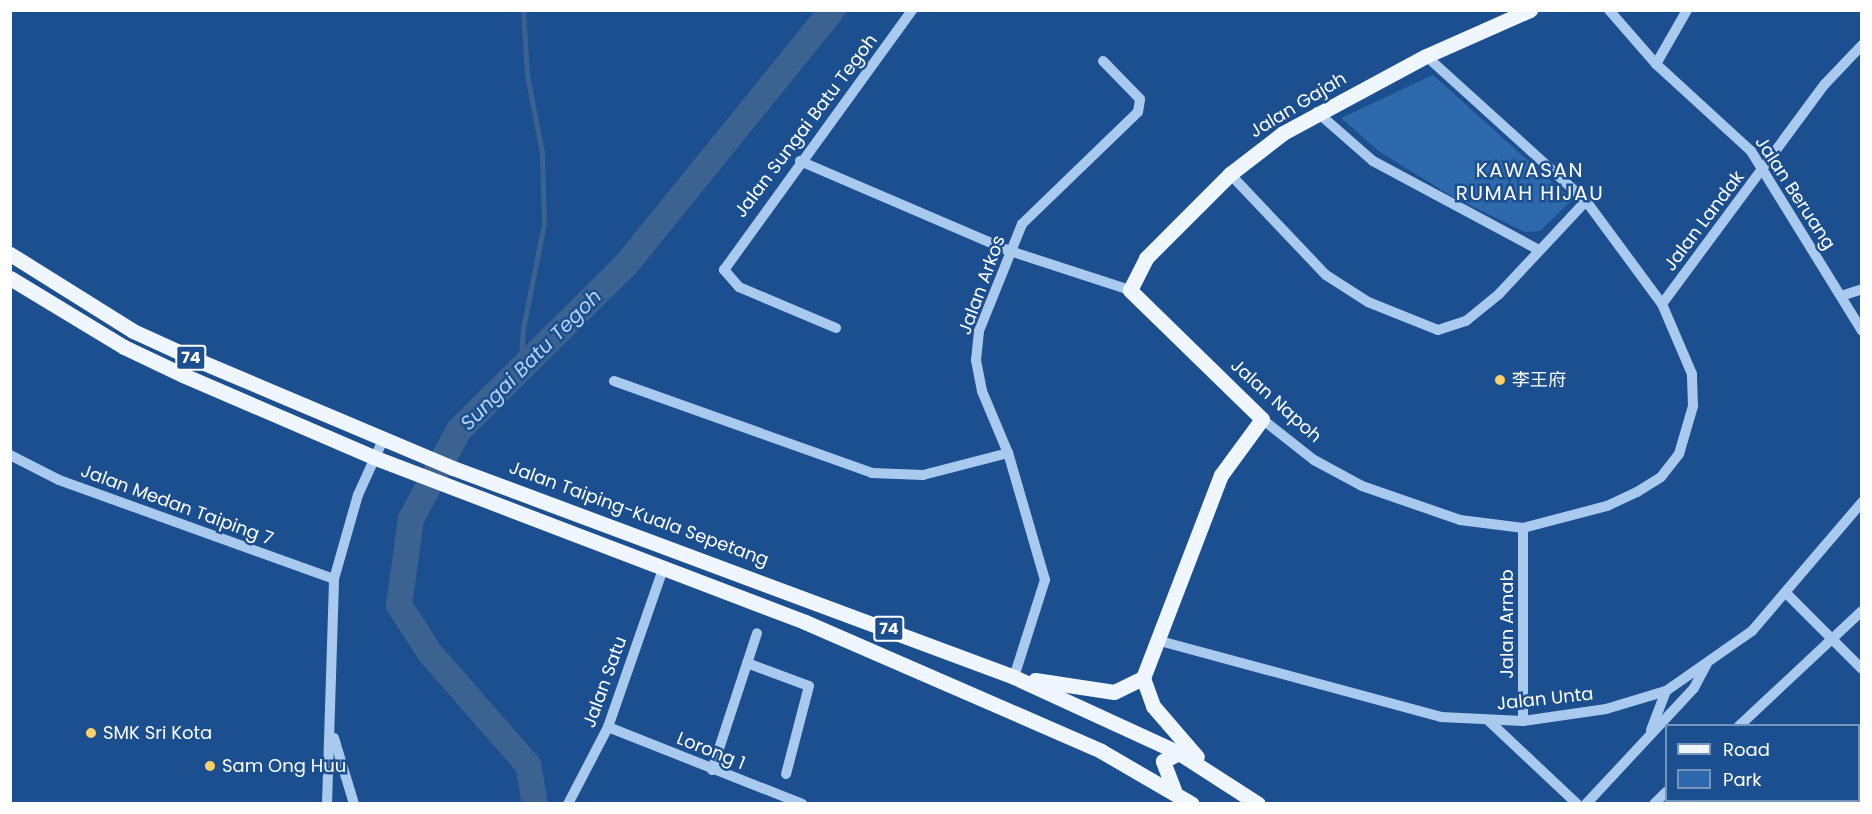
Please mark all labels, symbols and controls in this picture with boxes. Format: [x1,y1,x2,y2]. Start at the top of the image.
street label: Jalan Sungai Batu Tegoh [730,30,882,222]
street label: Jalan Gajah [1246,68,1350,142]
street label: Jalan Beruang [1750,132,1840,254]
district label: KAWASAN RUMAH HIJAU [1456,158,1604,205]
street label: Jalan Landak [1659,167,1749,275]
street label: Jalan Arkos [954,233,1010,337]
water label: Sungai Batu Tegoh [456,285,606,435]
road number: 74 [174,345,207,371]
street label: Jalan Napoh [1226,355,1326,447]
place label: 李王府 [1512,369,1566,391]
marker: 李王府 [1493,373,1507,387]
street label: Jalan Taiping-Kuala Sepetang [506,457,772,571]
street label: Jalan Medan Taiping 7 [78,460,276,550]
street label: Jalan Arnab [1496,569,1518,679]
road number: 74 [872,616,906,642]
street label: Jalan Satu [579,633,631,731]
street label: Jalan Unta [1496,683,1594,715]
place label: SMK Sri Kota [103,722,212,744]
legend [1665,724,1860,802]
marker: SMK Sri Kota [84,726,98,740]
street label: Lorong 1 [674,728,748,774]
text: Road [1723,737,1770,762]
place label: Sam Ong Huu [222,755,346,777]
marker: Sam Ong Huu [203,759,217,773]
text: Park [1723,767,1762,792]

